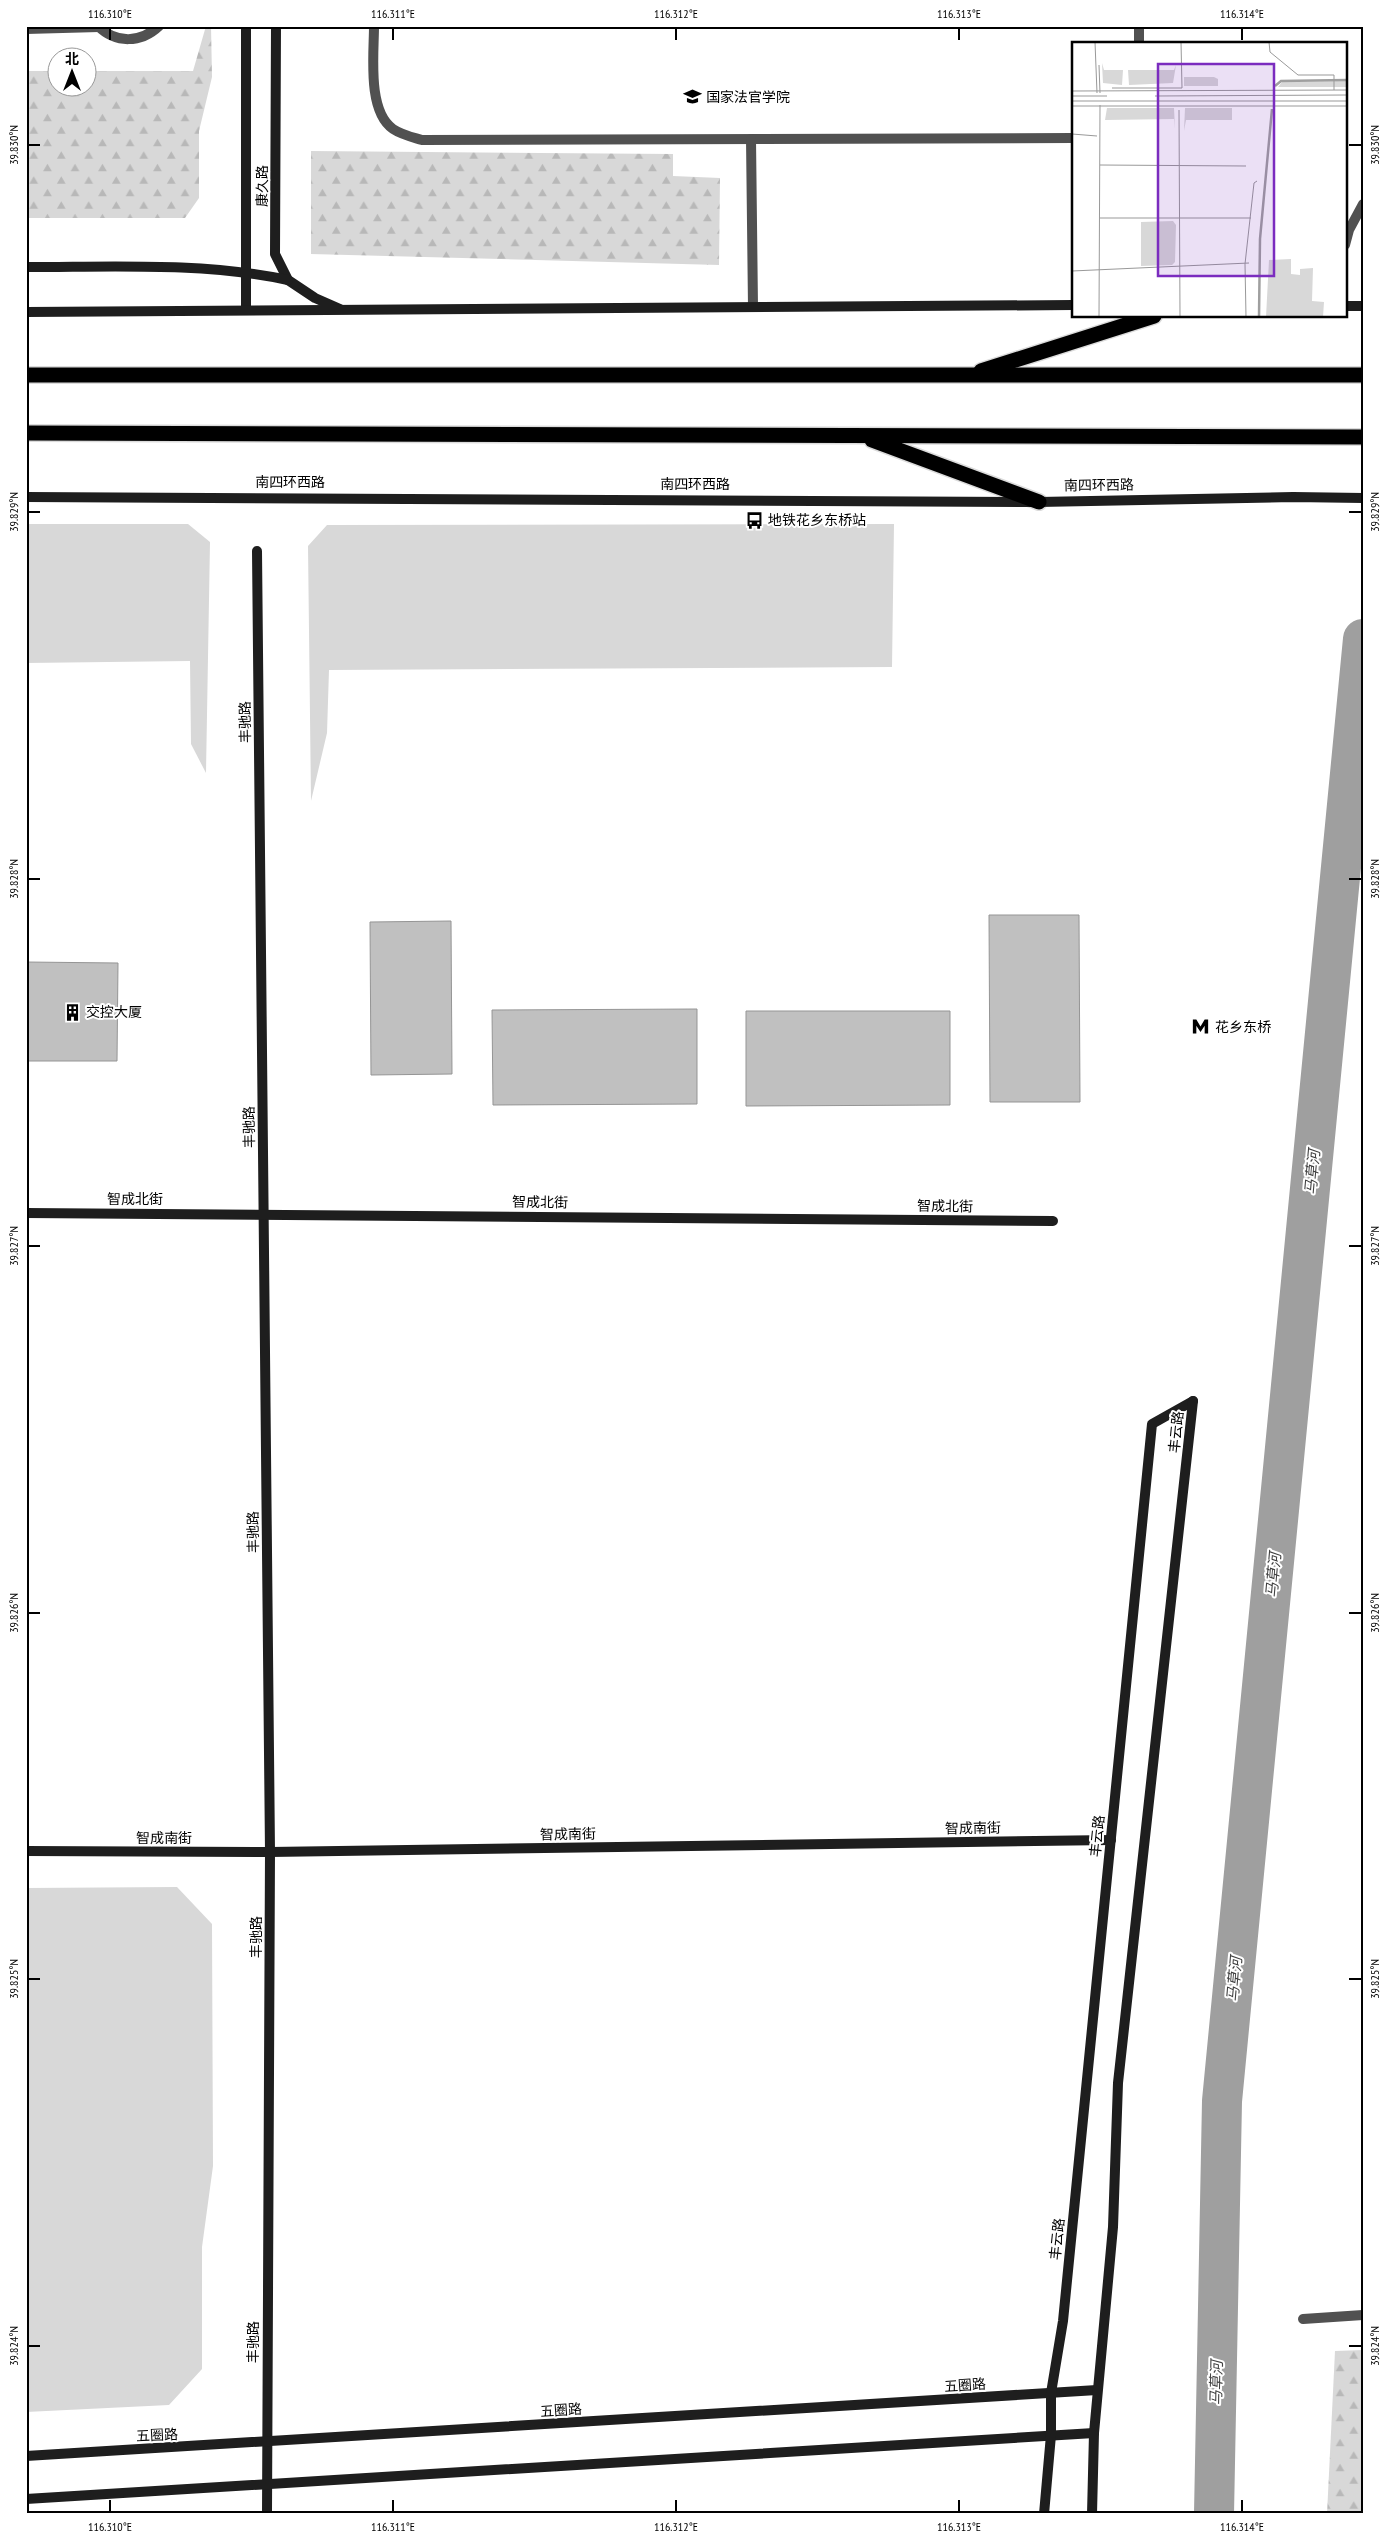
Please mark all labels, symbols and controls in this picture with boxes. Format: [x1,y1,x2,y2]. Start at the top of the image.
text: 116.310°E [88,6,132,21]
text: 116.311°E [371,6,415,21]
text: 116.312°E [654,6,698,21]
text: 116.313°E [937,6,981,21]
text: 116.314°E [1220,6,1264,21]
inset map [1072,42,1346,318]
north arrow [48,48,98,98]
text: 北 [65,50,79,68]
school or university icon: 国家法官学院 [682,87,702,107]
place label: 国家法官学院 [706,88,790,106]
text: 39.830°N [6,125,21,165]
text: 39.830°N [1367,125,1382,165]
street label: 康久路 [253,165,271,207]
street label: 南四环西路 [255,473,325,491]
street label: 南四环西路 [660,475,730,493]
street label: 南四环西路 [1064,475,1134,495]
text: 39.829°N [6,492,21,532]
text: 39.829°N [1367,492,1382,532]
bus stop icon: 地铁花乡东桥站 [744,510,764,530]
place label: 地铁花乡东桥站 [768,511,866,529]
street label: 丰驰路 [236,701,254,743]
text: 39.828°N [6,859,21,899]
text: 39.828°N [1367,859,1382,899]
building icon: 交控大厦 [62,1002,82,1022]
place label: 交控大厦 [86,1003,142,1021]
metro station icon: 花乡东桥 [1191,1017,1211,1037]
place label: 花乡东桥 [1215,1018,1271,1036]
street label: 丰驰路 [240,1106,258,1148]
water label: 马草河 [1301,1146,1324,1195]
street label: 智成北街 [107,1190,163,1208]
street label: 智成北街 [512,1193,568,1211]
street label: 智成北街 [917,1197,973,1215]
text: 39.827°N [6,1226,21,1266]
text: 39.827°N [1367,1226,1382,1266]
street label: 丰云路 [1165,1410,1187,1454]
street label: 丰驰路 [244,1511,262,1553]
water label: 马草河 [1262,1549,1285,1598]
text: 39.826°N [6,1593,21,1633]
text: 39.826°N [1367,1593,1382,1633]
street label: 丰云路 [1086,1814,1108,1858]
street label: 智成南街 [945,1819,1001,1837]
street label: 智成南街 [540,1825,596,1843]
street label: 智成南街 [136,1829,192,1847]
street label: 丰驰路 [247,1916,265,1958]
water label: 马草河 [1223,1953,1246,2002]
text: 39.825°N [6,1959,21,1999]
text: 39.825°N [1367,1959,1382,1999]
street label: 丰云路 [1046,2217,1068,2261]
street label: 丰驰路 [244,2321,262,2363]
text: 39.824°N [6,2326,21,2366]
text: 39.824°N [1367,2326,1382,2366]
water label: 马草河 [1206,2357,1226,2406]
street label: 五圈路 [943,2375,987,2395]
street label: 五圈路 [539,2400,583,2420]
street label: 五圈路 [136,2425,178,2445]
text: 116.310°E [88,2519,132,2534]
text: 116.311°E [371,2519,415,2534]
text: 116.312°E [654,2519,698,2534]
text: 116.313°E [937,2519,981,2534]
text: 116.314°E [1220,2519,1264,2534]

